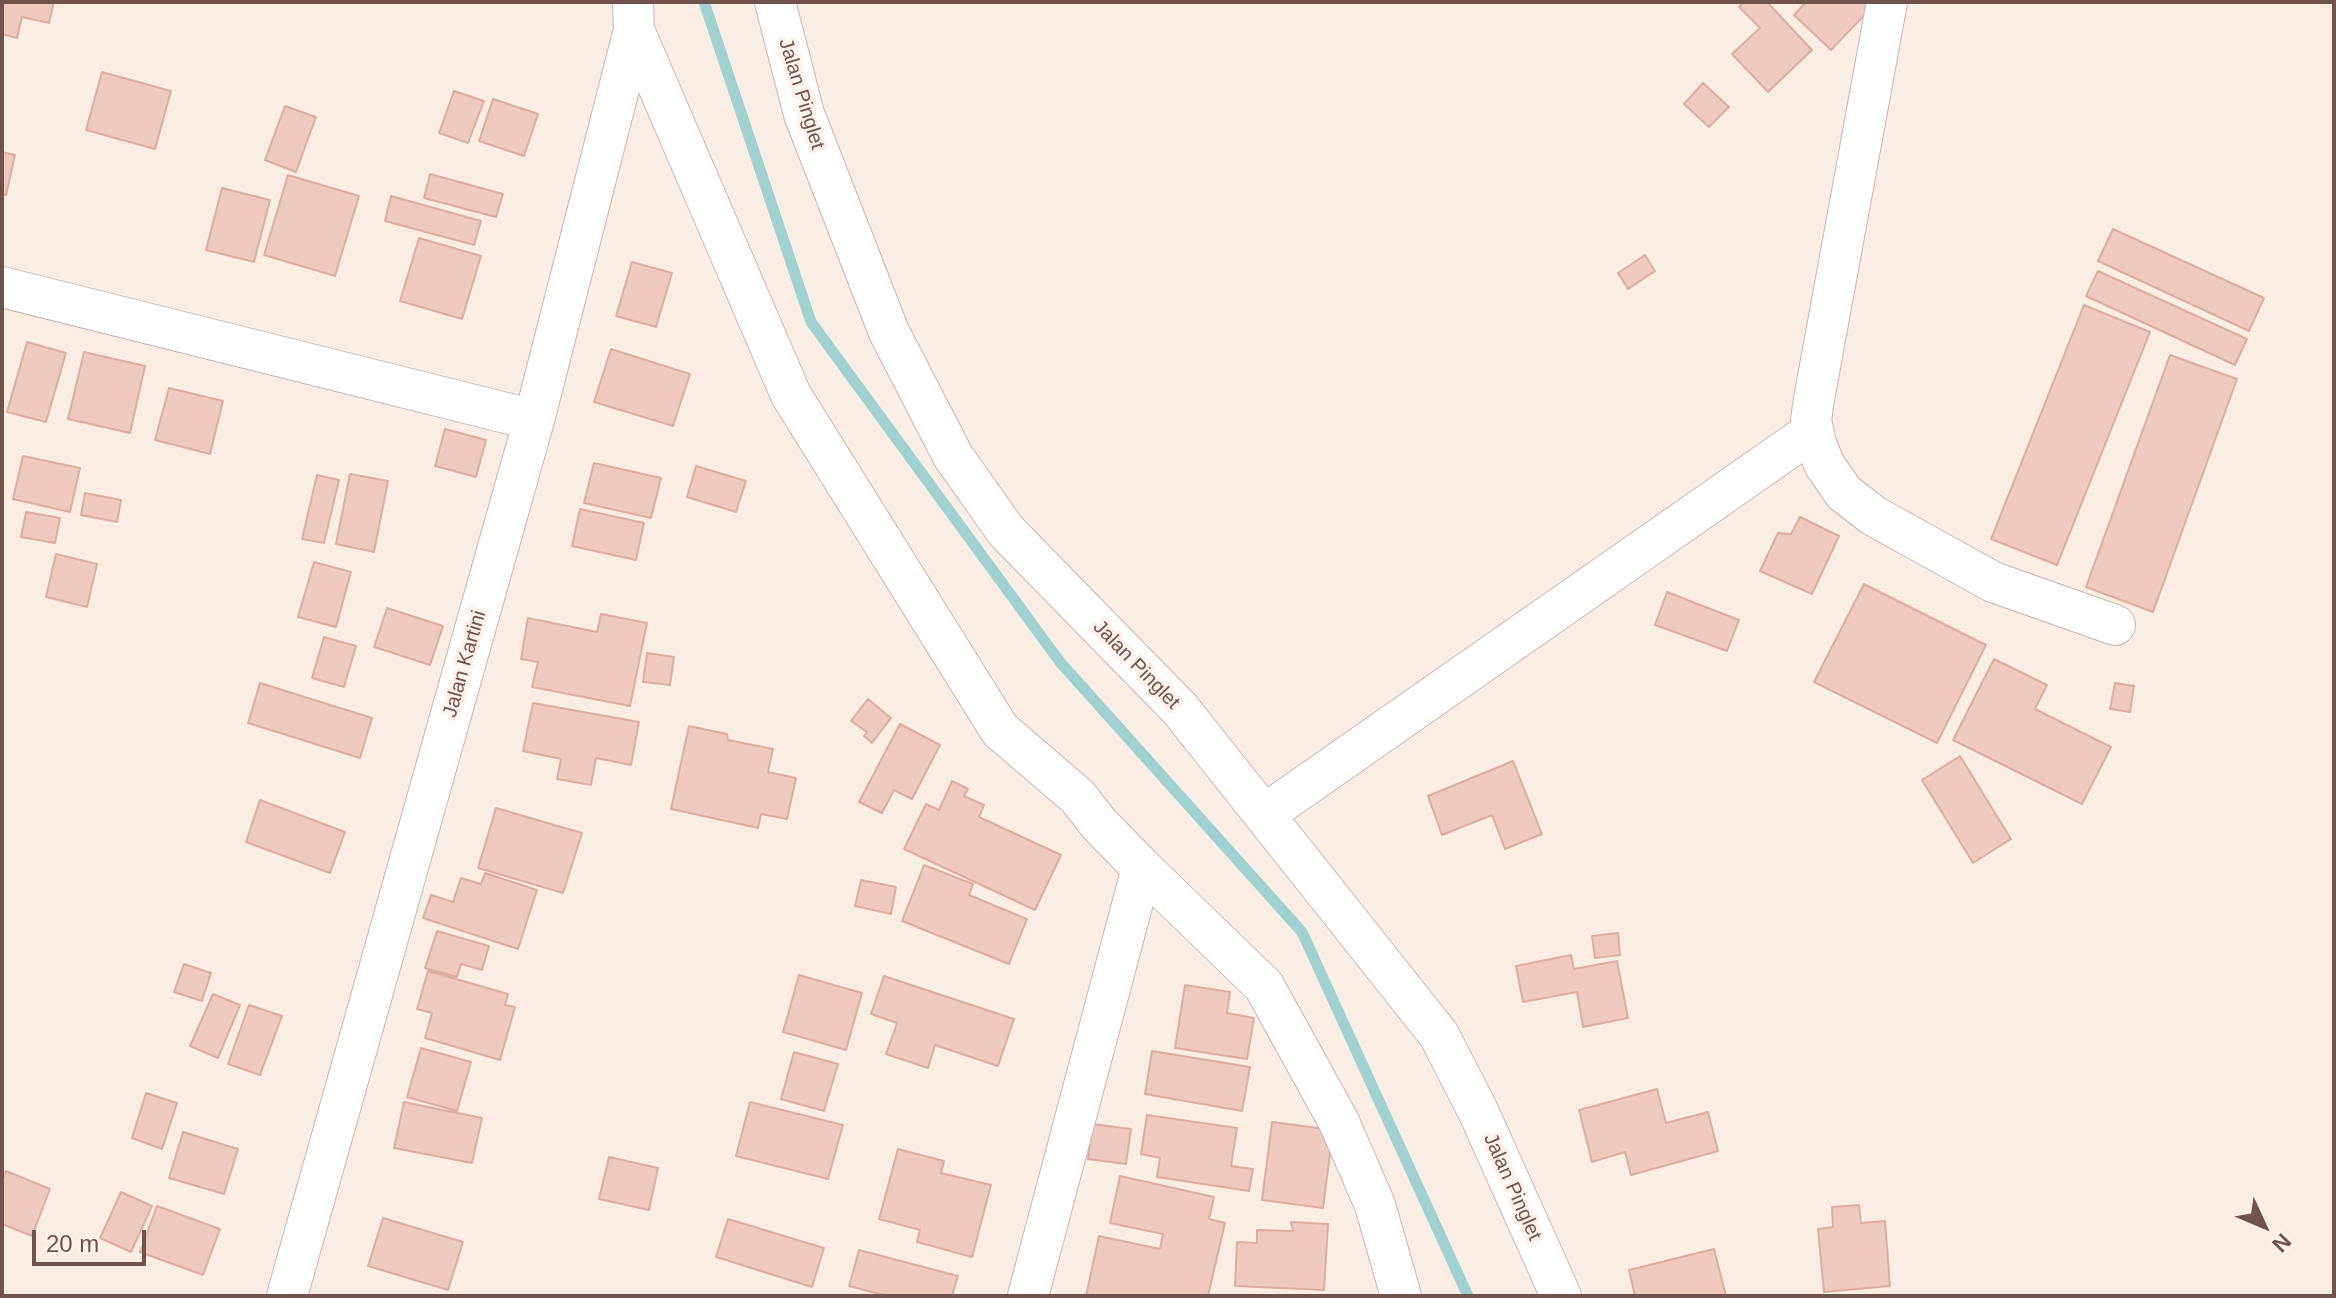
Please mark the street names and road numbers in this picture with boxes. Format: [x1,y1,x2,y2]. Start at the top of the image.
street label: Jalan Pinglet [773,36,829,152]
street label: Jalan Kartini [438,608,492,720]
street label: Jalan Pinglet [1088,615,1184,715]
street label: Jalan Pinglet [1478,1130,1546,1244]

